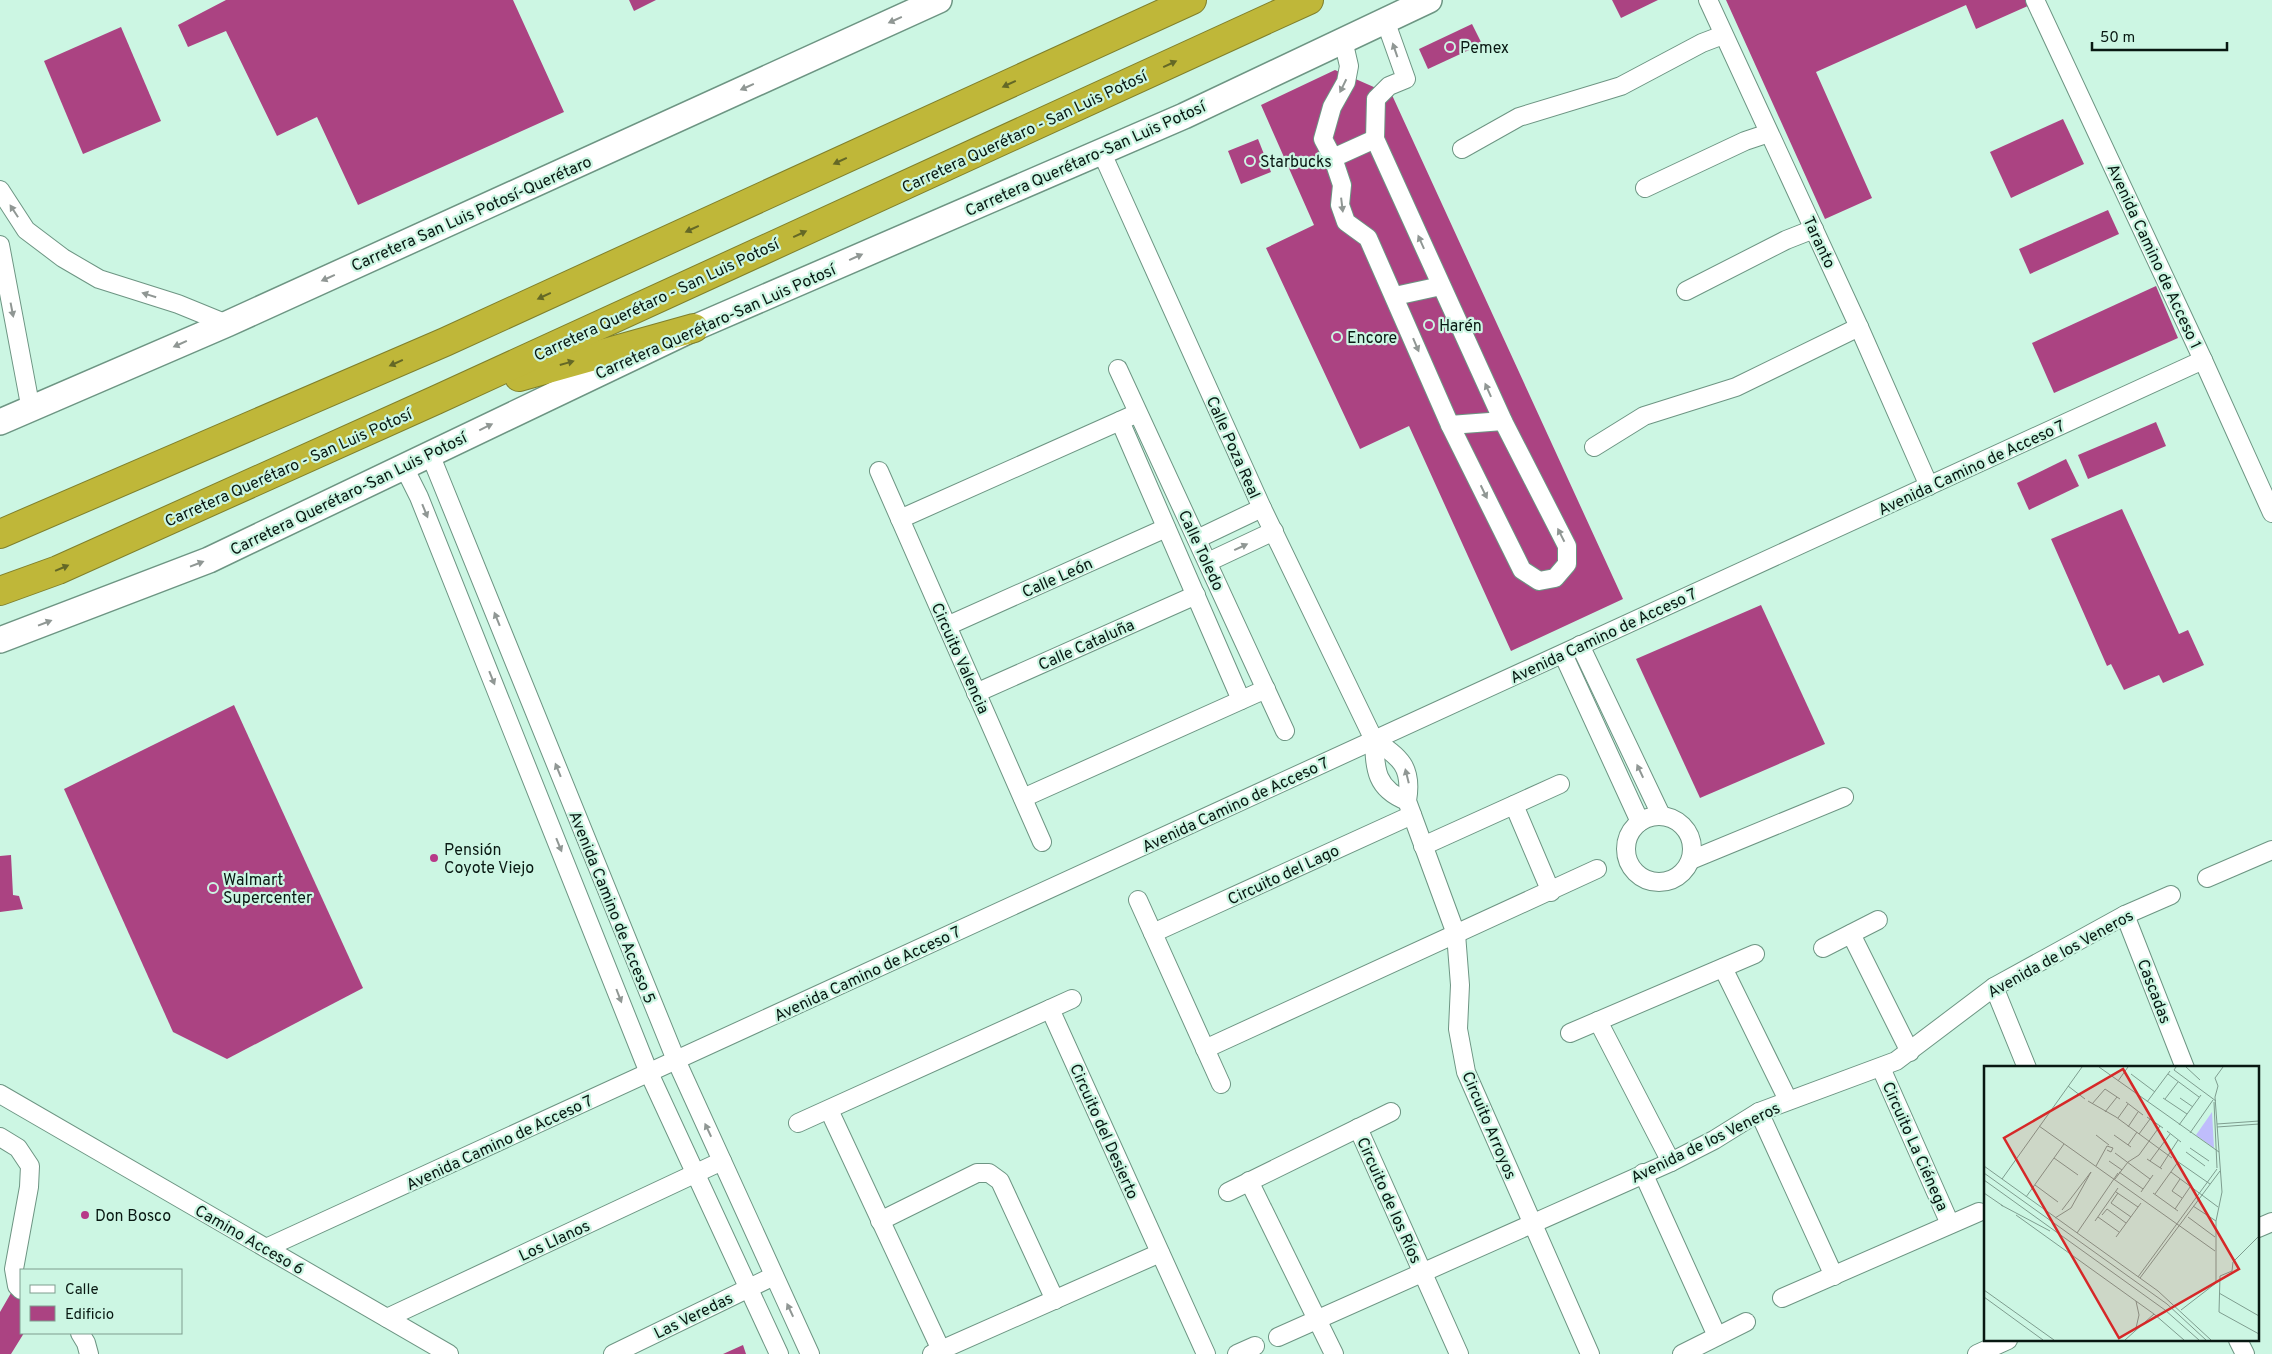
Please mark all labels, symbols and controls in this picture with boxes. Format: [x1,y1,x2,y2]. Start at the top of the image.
one-way arrow [888,17,902,25]
scale bar [2092,20,2227,52]
text: 50 m [2100,29,2135,48]
place label: Pemex [1460,39,1509,59]
marker: Pemex [1444,41,1456,53]
one-way arrow [1390,42,1398,57]
one-way arrow [1163,59,1177,67]
street label: Carretera Querétaro - San Luis Potosí [899,66,1152,199]
one-way arrow [1339,79,1347,94]
one-way arrow [1002,80,1016,88]
one-way arrow [740,84,754,92]
street label: Carretera Querétaro-San Luis Potosí [963,97,1211,222]
street label: Carretera San Luis Potosí-Querétaro [349,153,595,277]
place label: Starbucks [1260,153,1332,173]
marker: Starbucks [1244,155,1256,167]
one-way arrow [833,157,847,165]
street label: Avenida Camino de Acceso 1 [2101,161,2205,353]
one-way arrow [1338,197,1346,213]
one-way arrow [9,205,19,218]
street label: Taranto [1797,214,1839,272]
one-way arrow [685,225,699,233]
one-way arrow [793,229,807,237]
street label: Carretera Querétaro - San Luis Potosí [531,234,784,367]
one-way arrow [1417,235,1425,249]
one-way arrow [849,253,863,261]
street label: Carretera Querétaro-San Luis Potosí [593,260,841,385]
one-way arrow [321,274,335,282]
one-way arrow [141,291,156,299]
one-way arrow [537,293,551,301]
one-way arrow [8,303,16,318]
place label: Harén [1439,317,1482,337]
marker: Harén [1423,319,1435,331]
place label: Encore [1347,329,1397,349]
marker: Encore [1331,331,1343,343]
one-way arrow [1412,338,1420,352]
one-way arrow [173,341,187,349]
one-way arrow [389,359,403,367]
one-way arrow [560,359,575,367]
one-way arrow [1484,383,1492,397]
street label: Calle Poza Real [1201,393,1264,502]
street label: Carretera Querétaro - San Luis Potosí [162,404,417,533]
street label: Avenida Camino de Acceso 7 [1875,417,2068,521]
one-way arrow [479,423,493,431]
street label: Carretera Querétaro-San Luis Potosí [227,428,472,561]
one-way arrow [1480,485,1488,500]
one-way arrow [421,504,429,518]
street label: Calle Toledo [1173,507,1228,594]
one-way arrow [1557,528,1565,543]
one-way arrow [1234,542,1248,550]
street label: Calle León [1019,554,1096,603]
one-way arrow [190,560,205,568]
one-way arrow [55,563,69,571]
street label: Avenida Camino de Acceso 7 [1507,585,1700,689]
street label: Circuito Valencia [926,600,993,717]
one-way arrow [493,612,500,627]
street label: Calle Cataluña [1036,616,1138,676]
one-way arrow [38,619,53,626]
one-way arrow [488,671,496,685]
street label: Avenida Camino de Acceso 7 [1139,754,1332,858]
one-way arrow [553,763,561,777]
one-way arrow [1636,764,1644,778]
one-way arrow [1403,768,1411,783]
street label: Avenida Camino de Acceso 5 [563,809,659,1007]
one-way arrow [555,838,563,852]
place label: Pensión Coyote Viejo [444,841,534,879]
street label: Circuito del Lago [1225,841,1343,910]
marker: Pensión Coyote Viejo [428,852,440,864]
place label: Walmart Supercenter [223,871,312,909]
marker: Walmart Supercenter [207,882,219,894]
street label: Avenida de los Veneros [1984,906,2138,1003]
street label: Avenida Camino de Acceso 7 [771,923,964,1027]
street label: Cascadas [2132,957,2175,1027]
one-way arrow [615,989,623,1004]
street label: Circuito del Desierto [1064,1061,1142,1203]
inset map [1984,1066,2260,1342]
street label: Circuito Arroyos [1456,1069,1520,1183]
street label: Circuito La Ciénega [1877,1079,1952,1215]
street label: Avenida Camino de Acceso 7 [403,1092,596,1196]
street label: Avenida de los Veneros [1628,1099,1784,1189]
one-way arrow [703,1123,711,1137]
street label: Circuito de los Ríos [1351,1134,1425,1267]
street label: Camino Acceso 6 [191,1201,307,1280]
place label: Don Bosco [95,1207,171,1227]
marker: Don Bosco [79,1209,91,1221]
street label: Los Llanos [516,1217,594,1267]
legend [20,1269,182,1334]
text: Calle [65,1281,99,1300]
street label: Las Veredas [651,1289,737,1344]
one-way arrow [786,1303,794,1317]
text: Edificio [65,1306,114,1325]

